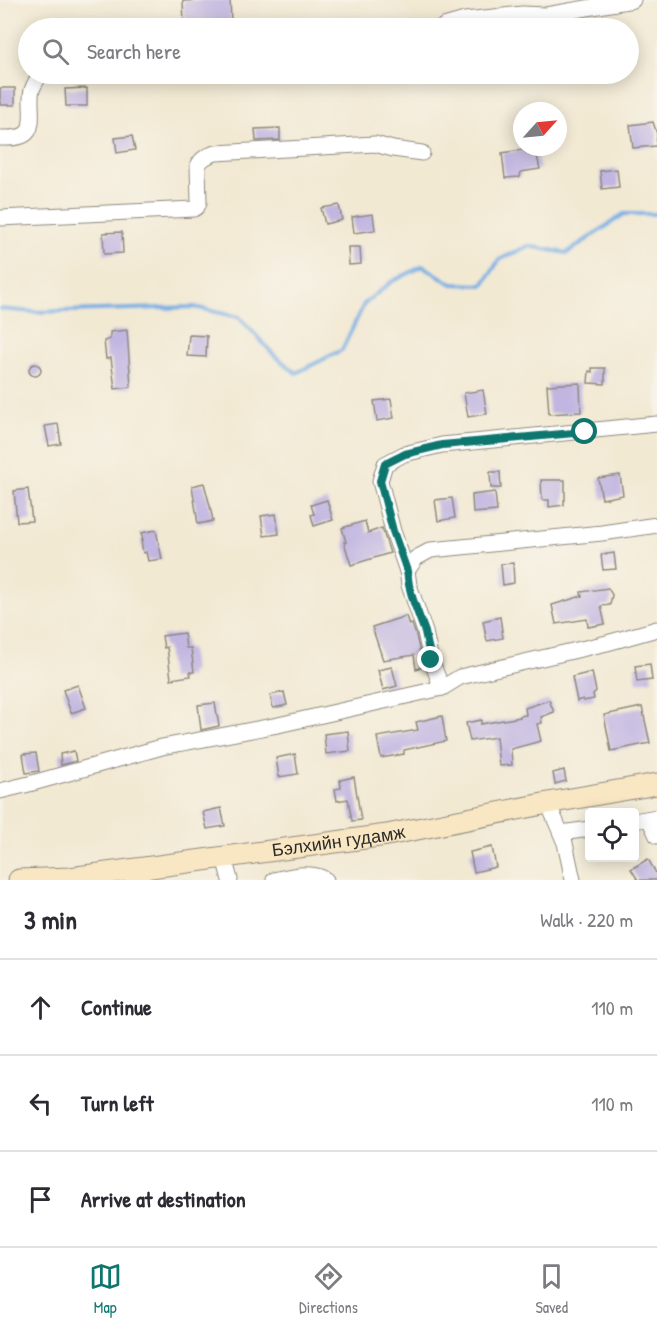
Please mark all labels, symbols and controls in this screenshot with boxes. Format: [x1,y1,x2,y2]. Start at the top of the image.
search box [18,18,639,84]
icon: search [39,35,72,68]
text: Search here [87,36,181,66]
north arrow [513,102,567,156]
route start [571,418,597,444]
route end [417,646,443,672]
map controls [585,808,639,862]
button: locate [585,808,639,862]
street label: Бэлхийн гудамж [270,819,407,862]
text: 3 min [24,902,77,937]
text: Walk · 220 m [540,906,633,933]
icon: ahead [24,991,57,1024]
text: Continue [81,992,152,1022]
text: 110 m [591,994,633,1021]
icon: left [24,1087,57,1120]
text: Turn left [81,1088,154,1118]
text: 110 m [591,1090,633,1117]
icon: arrive [24,1183,57,1216]
text: Arrive at destination [81,1184,246,1214]
tab: Map [89,1260,122,1318]
tab: Directions [299,1260,358,1318]
tab: Saved [535,1260,568,1318]

